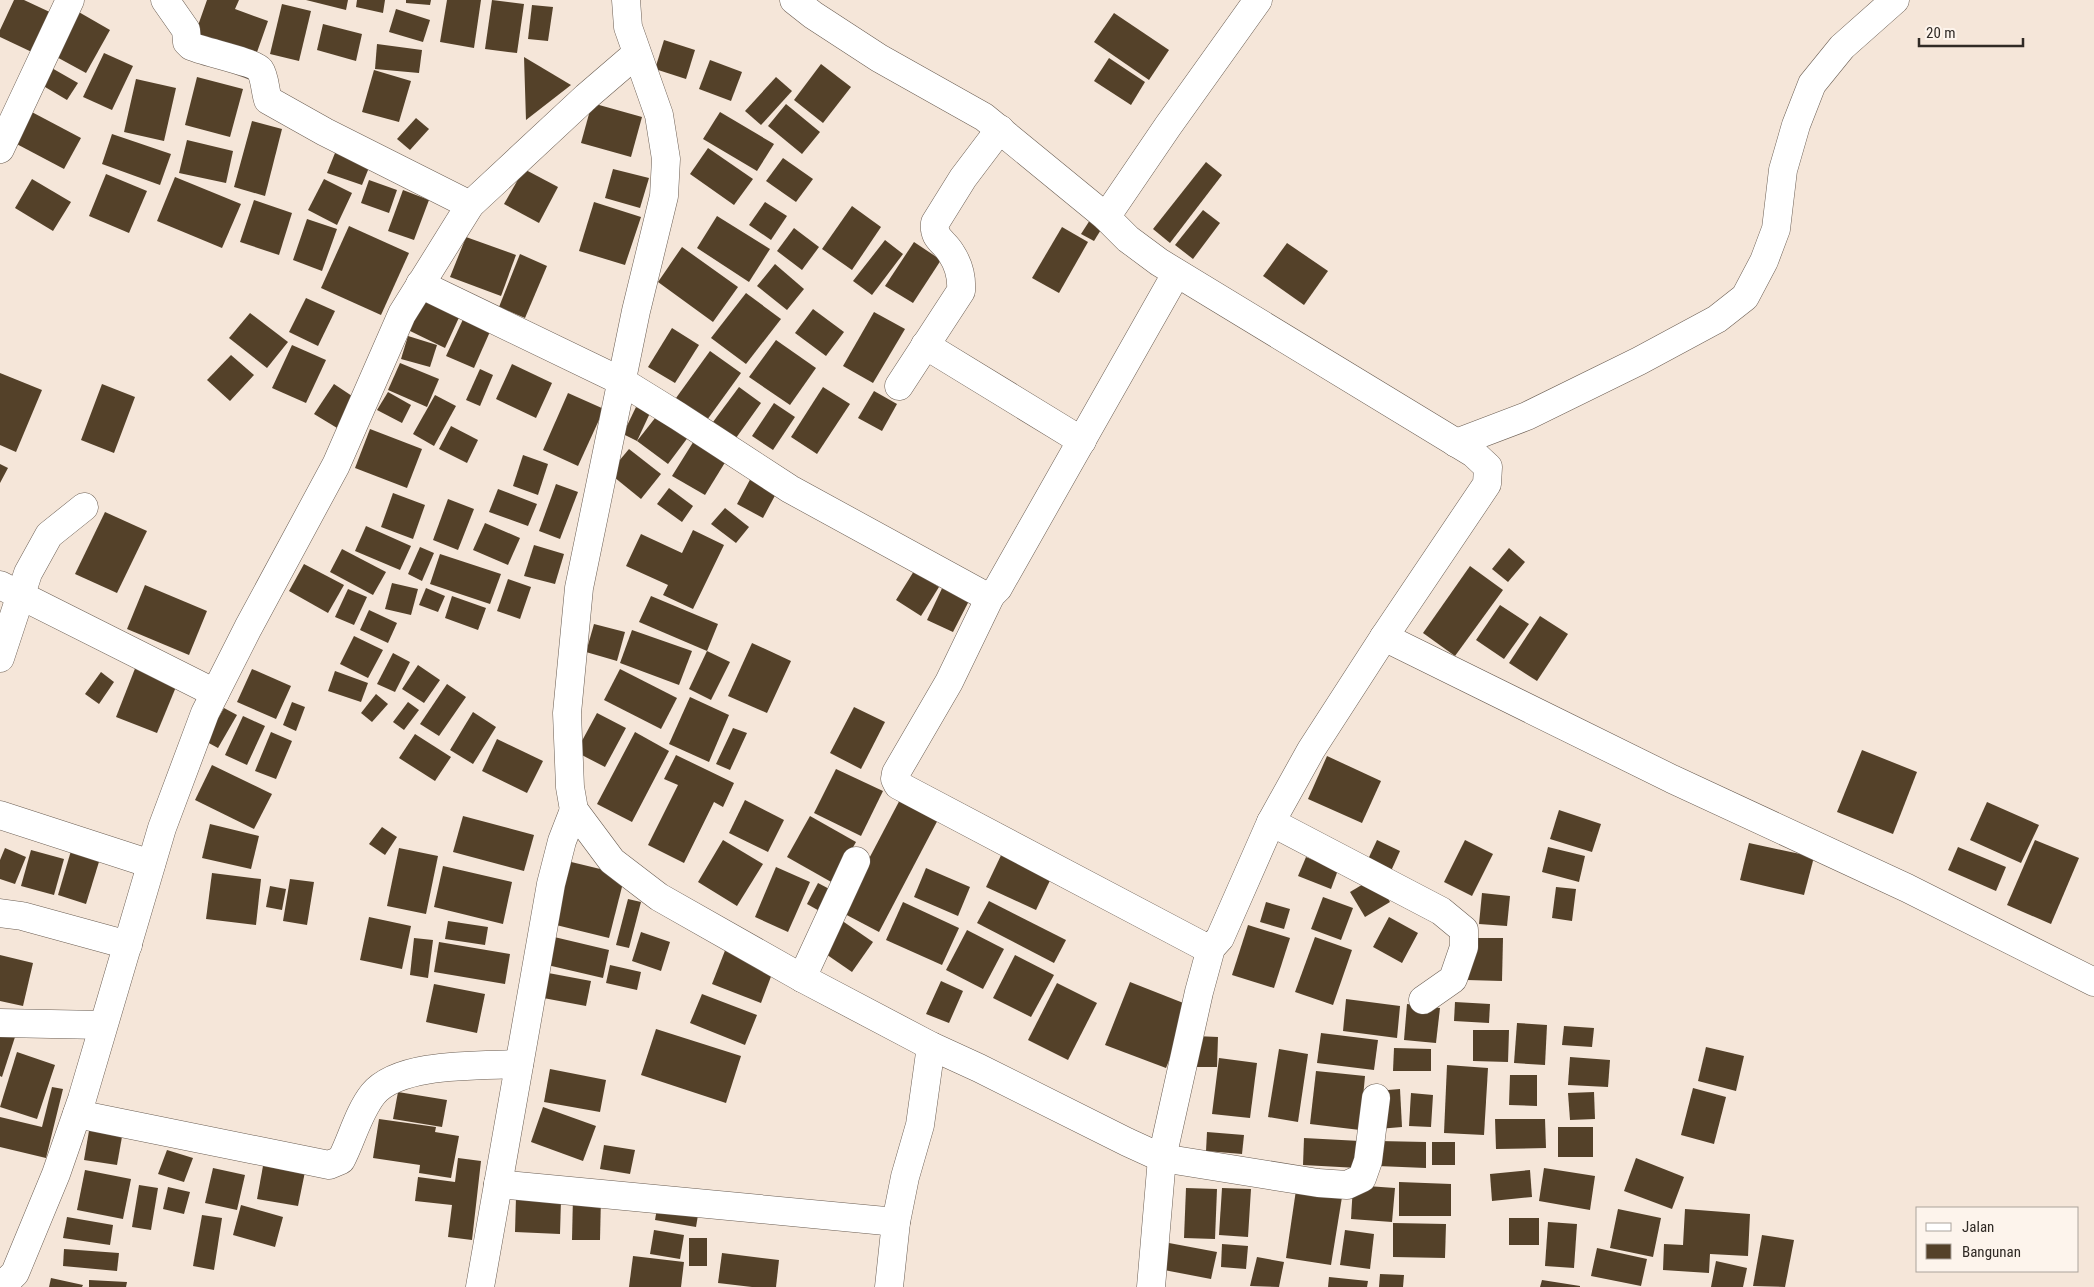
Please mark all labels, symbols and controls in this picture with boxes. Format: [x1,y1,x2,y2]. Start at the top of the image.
scale bar [1919,15,2023,47]
text: 20 m [1926,24,1956,42]
legend [1916,1207,2079,1272]
text: Jalan [1962,1218,1994,1236]
text: Bangunan [1962,1243,2021,1261]

